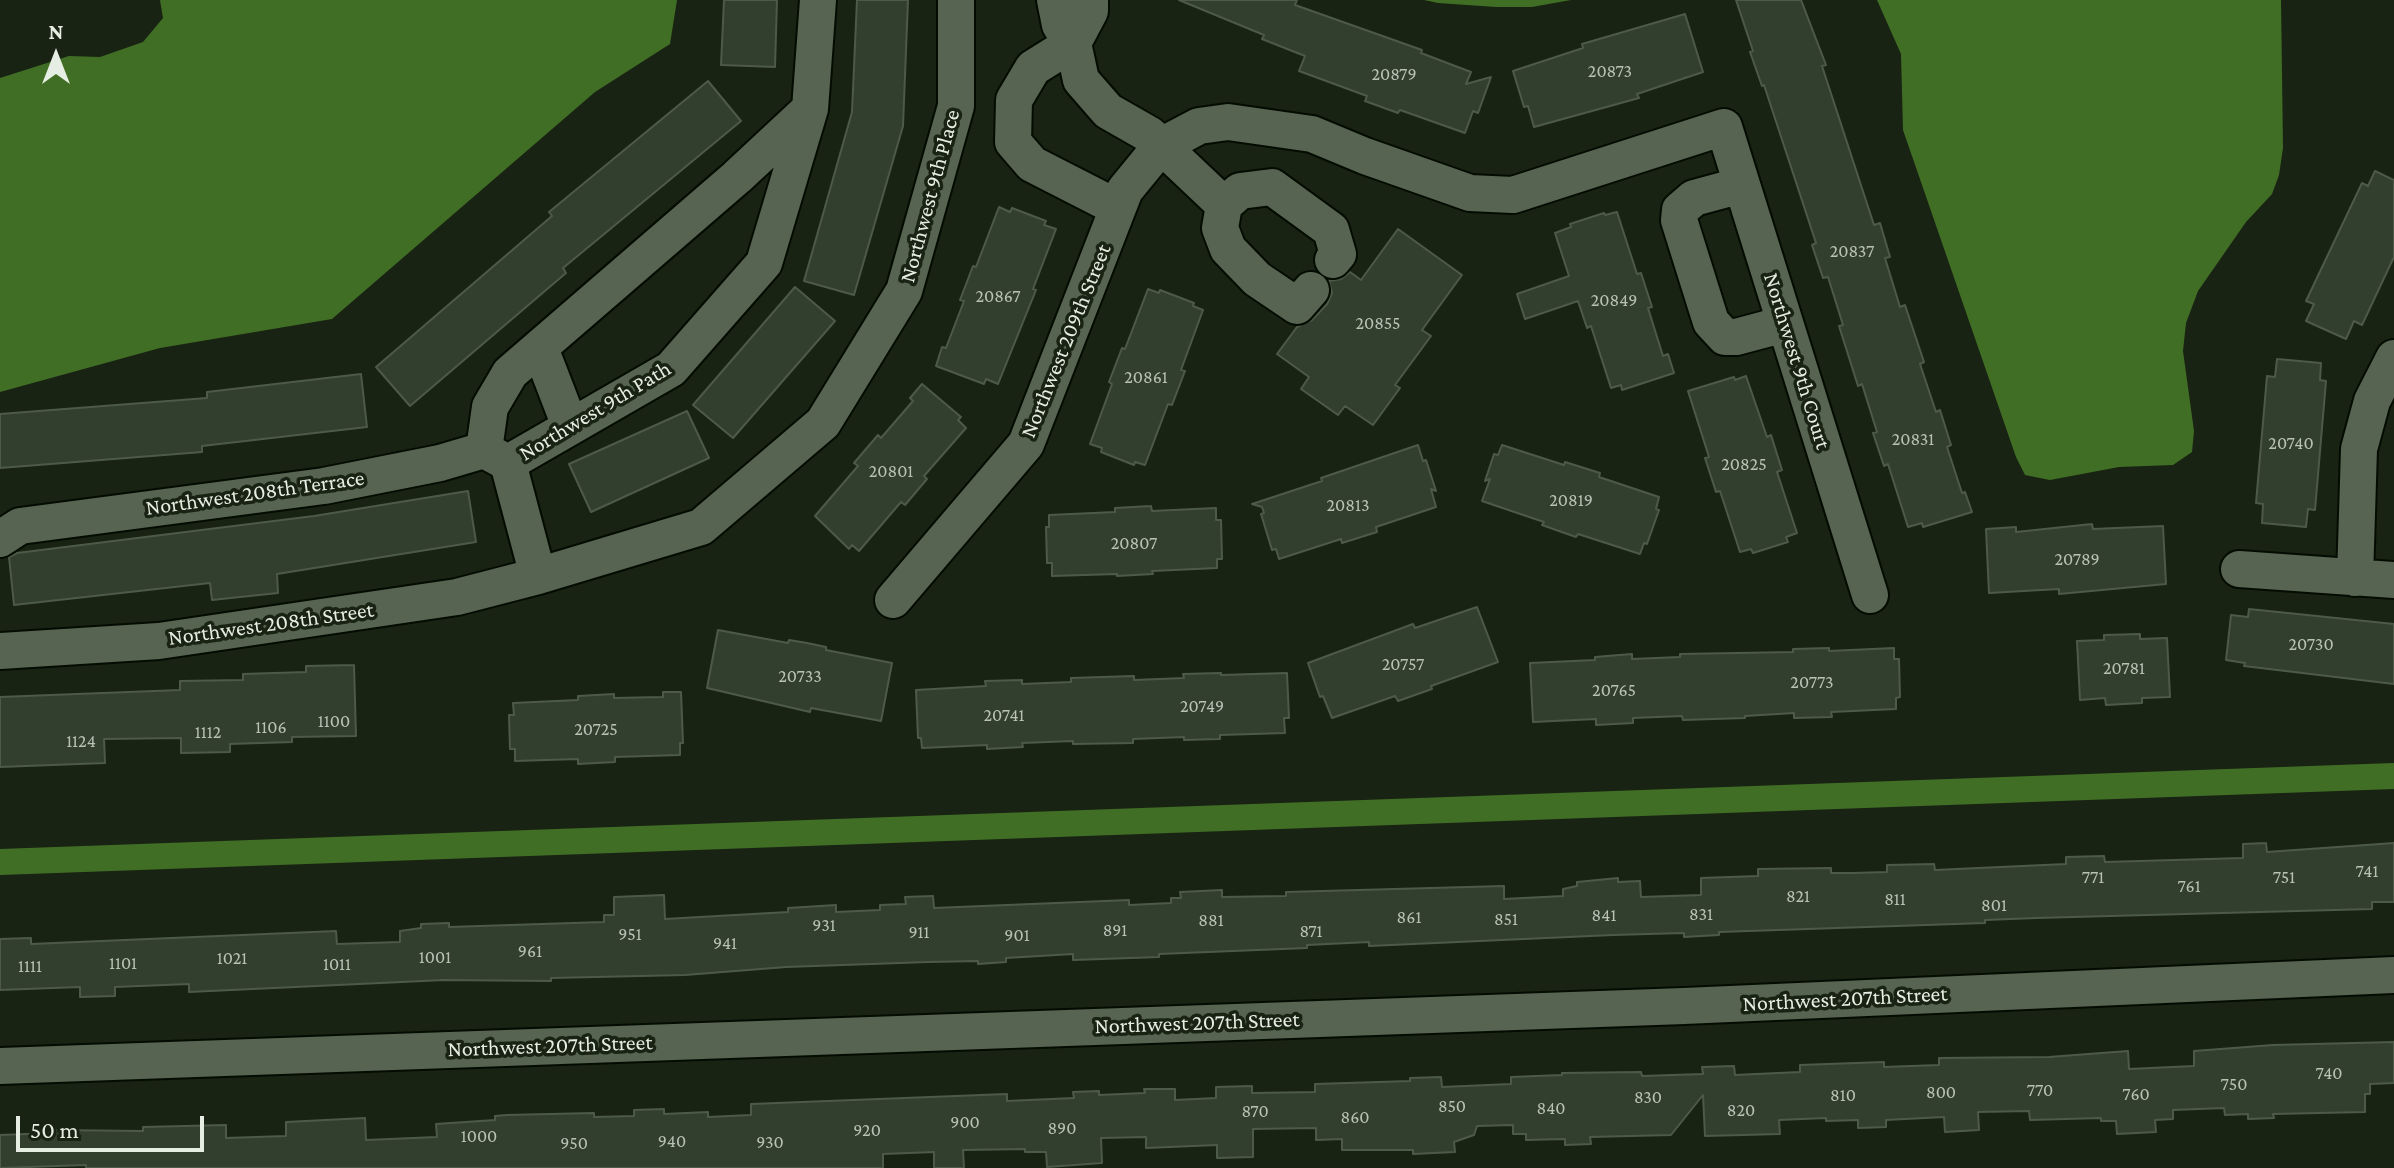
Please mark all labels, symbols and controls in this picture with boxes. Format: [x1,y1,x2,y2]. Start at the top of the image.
north arrow [16,16,96,96]
text: N [49,19,64,44]
house number: 20873 [1588,60,1632,82]
house number: 20879 [1371,63,1417,85]
street label: Northwest 9th Place [894,107,966,285]
street label: Northwest 209th Street [1015,240,1117,442]
house number: 20837 [1830,240,1874,262]
street label: Northwest 9th Court [1758,270,1836,452]
house number: 20867 [975,285,1021,307]
house number: 20849 [1591,289,1637,311]
house number: 20855 [1356,312,1400,334]
street label: Northwest 9th Path [514,355,676,467]
house number: 20861 [1124,366,1168,388]
house number: 20831 [1892,428,1934,450]
house number: 20740 [2268,432,2314,454]
house number: 20825 [1721,453,1767,475]
house number: 20801 [869,460,913,482]
street label: Northwest 208th Terrace [144,465,366,521]
house number: 20819 [1549,489,1593,511]
house number: 20813 [1327,494,1369,516]
house number: 20807 [1111,532,1157,554]
house number: 20789 [2054,548,2100,570]
street label: Northwest 208th Street [167,597,375,651]
house number: 20730 [2288,633,2334,655]
house number: 20757 [1382,653,1424,675]
house number: 20781 [2103,657,2145,679]
house number: 20733 [778,665,822,687]
house number: 20773 [1790,671,1834,693]
house number: 20765 [1592,679,1636,701]
house number: 20749 [1180,695,1224,717]
house number: 20741 [983,704,1025,726]
house number: 1100 [318,710,350,732]
house number: 1106 [255,716,287,738]
house number: 20725 [574,718,618,740]
house number: 1112 [195,721,221,743]
house number: 1124 [66,730,96,752]
house number: 741 [2356,860,2378,882]
house number: 771 [2082,866,2104,888]
house number: 751 [2273,866,2295,888]
house number: 761 [2177,875,2201,897]
house number: 821 [1786,885,1810,907]
house number: 811 [1884,888,1906,910]
house number: 801 [1981,894,2007,916]
house number: 831 [1689,903,1713,925]
house number: 841 [1592,904,1616,926]
house number: 861 [1397,906,1421,928]
house number: 851 [1494,908,1518,930]
house number: 881 [1198,909,1224,931]
house number: 931 [812,914,836,936]
house number: 891 [1103,919,1127,941]
house number: 871 [1299,920,1323,942]
house number: 911 [908,921,930,943]
house number: 951 [618,923,642,945]
house number: 901 [1004,924,1030,946]
house number: 941 [713,932,737,954]
house number: 961 [518,940,542,962]
house number: 1001 [419,946,451,968]
house number: 1021 [217,947,247,969]
house number: 1101 [109,952,137,974]
house number: 1011 [323,953,351,975]
house number: 1111 [18,955,42,977]
street label: Northwest 207th Street [1742,980,1948,1018]
street label: Northwest 207th Street [1094,1006,1300,1040]
street label: Northwest 207th Street [447,1029,653,1063]
house number: 740 [2315,1062,2343,1084]
house number: 750 [2221,1073,2247,1095]
house number: 770 [2027,1079,2053,1101]
house number: 800 [1926,1081,1956,1103]
house number: 760 [2122,1083,2150,1105]
house number: 810 [1830,1084,1856,1106]
house number: 830 [1634,1086,1662,1108]
house number: 850 [1438,1095,1466,1117]
house number: 840 [1536,1097,1566,1119]
house number: 820 [1727,1099,1755,1121]
scale bar [20,1100,208,1150]
house number: 870 [1241,1100,1269,1122]
house number: 860 [1340,1106,1370,1128]
house number: 900 [950,1111,980,1133]
text: 50 m [30,1116,79,1143]
house number: 890 [1048,1117,1076,1139]
house number: 920 [853,1119,881,1141]
house number: 1000 [461,1125,497,1147]
house number: 940 [658,1130,686,1152]
house number: 930 [756,1131,784,1153]
house number: 950 [560,1132,588,1154]

